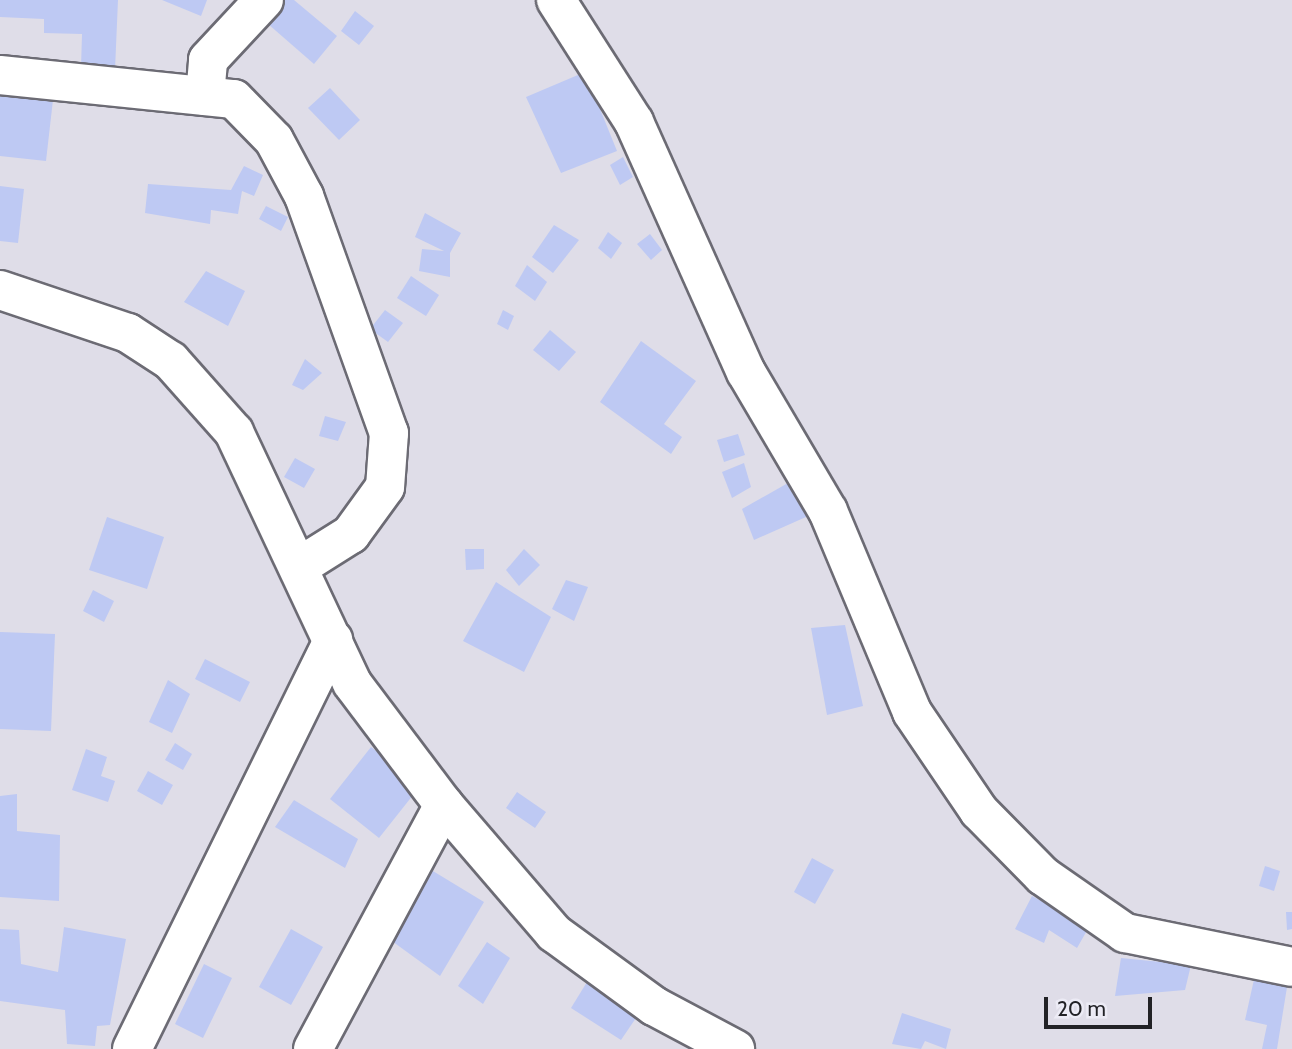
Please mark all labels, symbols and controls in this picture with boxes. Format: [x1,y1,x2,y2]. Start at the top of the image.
scale bar [1047,982,1156,1026]
text: 20 m [1057,996,1106,1021]

